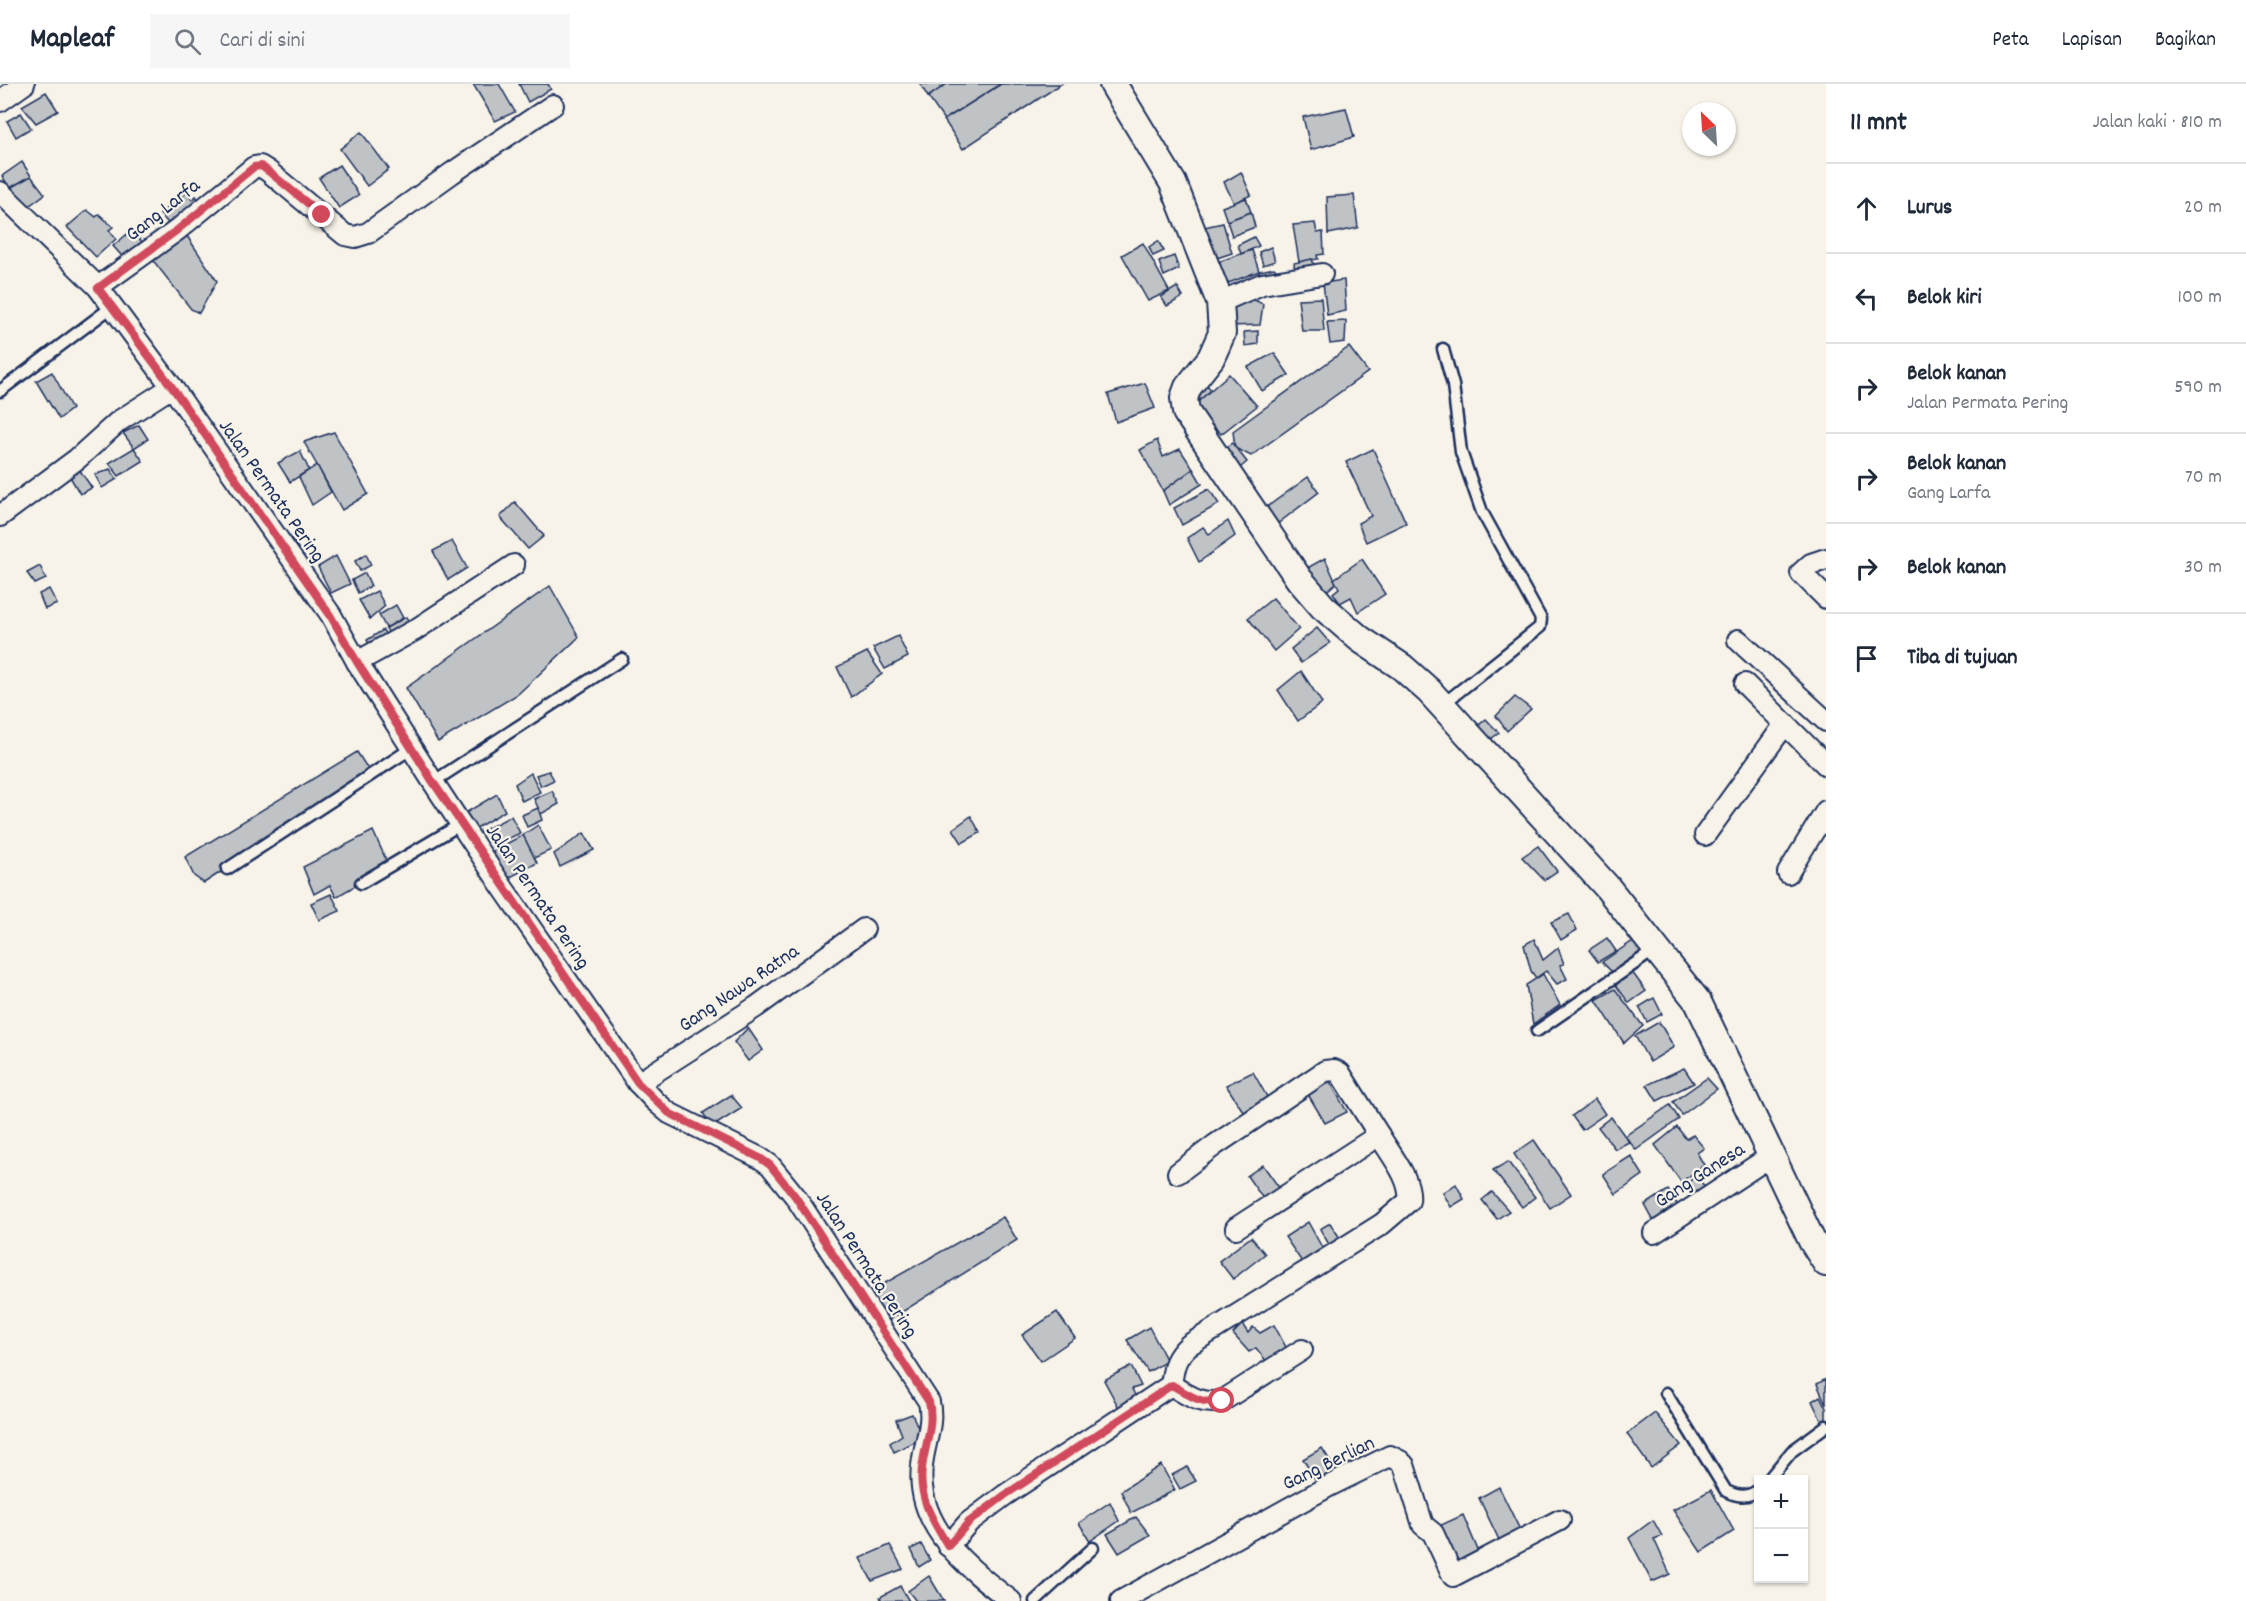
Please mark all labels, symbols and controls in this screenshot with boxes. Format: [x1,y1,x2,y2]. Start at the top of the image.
search box [150,14,570,68]
text: Mapleaf [30,21,114,61]
icon: search [171,25,204,58]
text: Cari di sini [219,26,305,57]
text: Peta [1992,26,2029,56]
text: Lapisan [2062,26,2122,56]
text: Bagikan [2155,26,2216,56]
north arrow [1682,102,1736,156]
text: 11 mnt [1850,105,1907,142]
text: Jalan kaki · 810 m [2093,109,2222,137]
street label: Gang Larfa [120,172,209,250]
icon: ahead [1850,192,1883,225]
text: Lurus [1907,193,1952,224]
text: 20 m [2184,194,2222,222]
route end [308,201,334,227]
icon: left [1850,282,1883,315]
text: Belok kiri [1907,283,1981,314]
text: 100 m [2178,284,2222,312]
text: Belok kanan [1907,359,2006,390]
icon: right [1850,372,1883,405]
text: 590 m [2174,374,2222,402]
text: Jalan Permata Pering [1907,390,2068,418]
street label: Jalan Permata Pering [210,414,331,570]
text: Belok kanan [1907,449,2006,480]
icon: right [1850,462,1883,495]
text: 70 m [2185,464,2222,492]
text: Gang Larfa [1907,480,1990,508]
icon: right [1850,552,1883,585]
text: Belok kanan [1907,553,2006,584]
text: 30 m [2184,554,2222,582]
icon: arrive [1850,642,1883,675]
text: Tiba di tujuan [1907,643,2017,674]
street label: Jalan Permata Pering [477,819,596,976]
street label: Gang Nawa Ratna [673,937,807,1041]
street label: Gang Ganesa [1650,1135,1753,1217]
street label: Jalan Permata Pering [807,1186,924,1345]
route start [1208,1387,1234,1413]
street label: Gang Berlian [1278,1429,1381,1500]
map controls [1754,1475,1808,1583]
button: + [1754,1475,1808,1529]
button: − [1754,1529,1808,1583]

